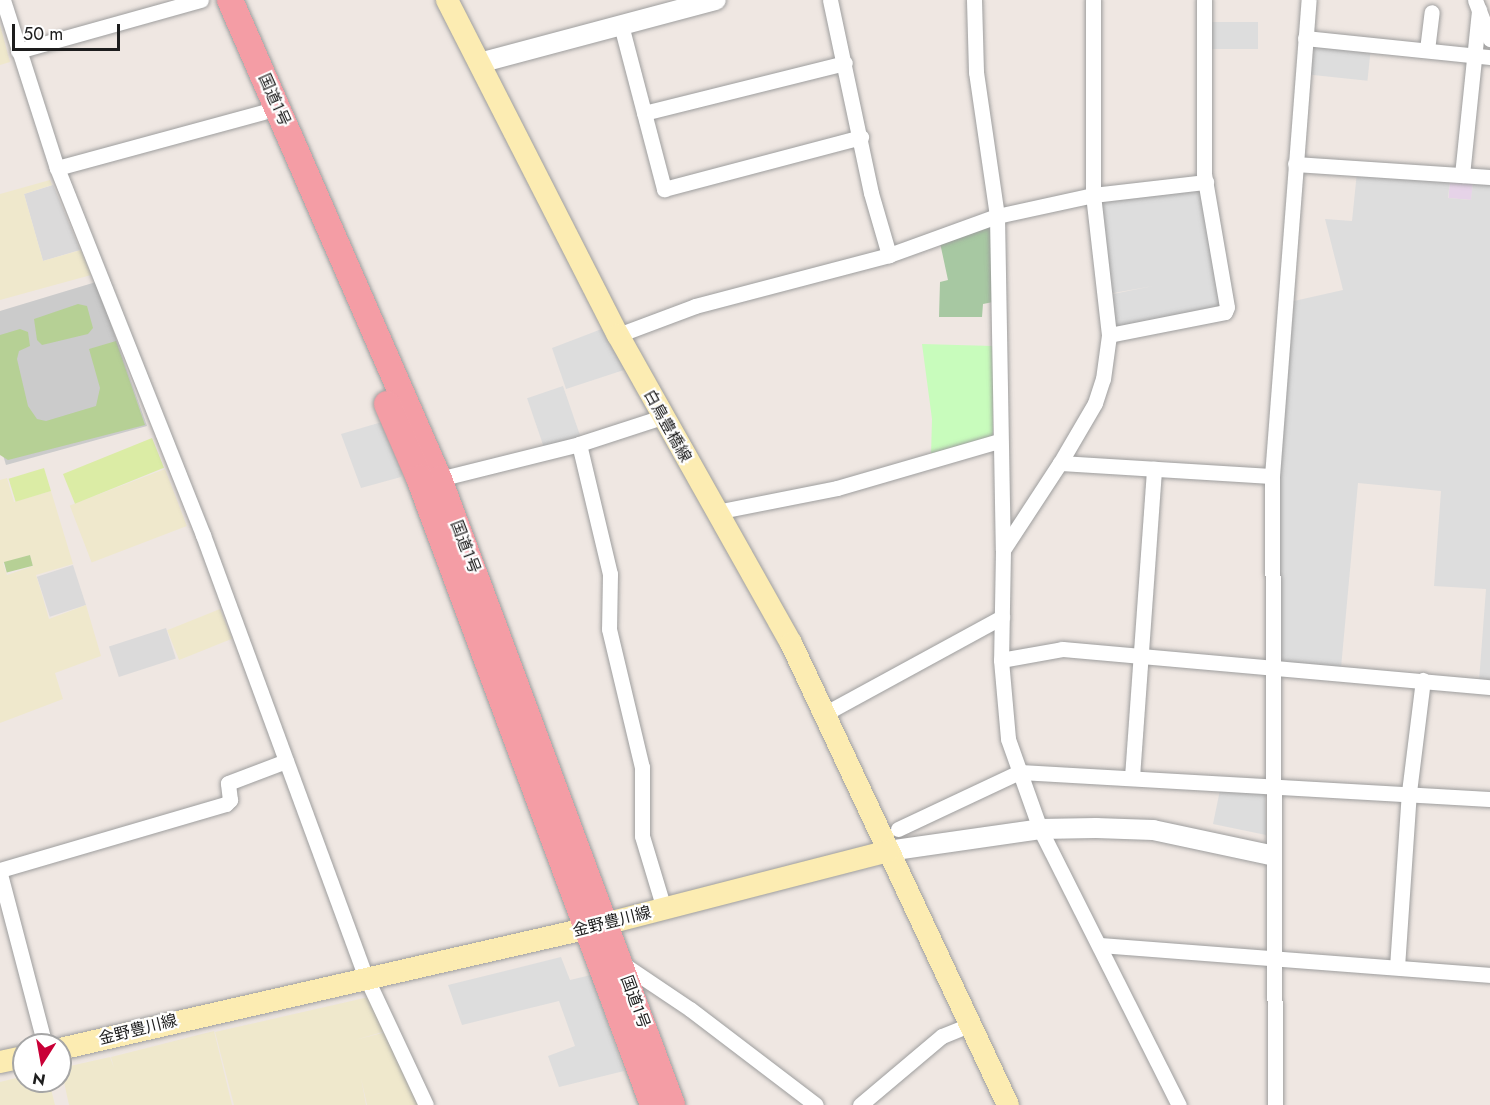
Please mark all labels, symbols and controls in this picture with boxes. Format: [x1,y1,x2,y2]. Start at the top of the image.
scale bar [15,12,123,50]
text: 50 m [23,21,63,47]
street label: 国道1号 [254,71,294,129]
street label: 白鳥豊橋線 [639,386,695,466]
street label: 国道1号 [446,518,484,576]
street label: 金野豊川線 [571,903,653,941]
street label: 国道1号 [617,973,653,1031]
street label: 金野豊川線 [97,1011,179,1049]
north arrow [12,1033,72,1093]
text: N [30,1067,47,1092]

